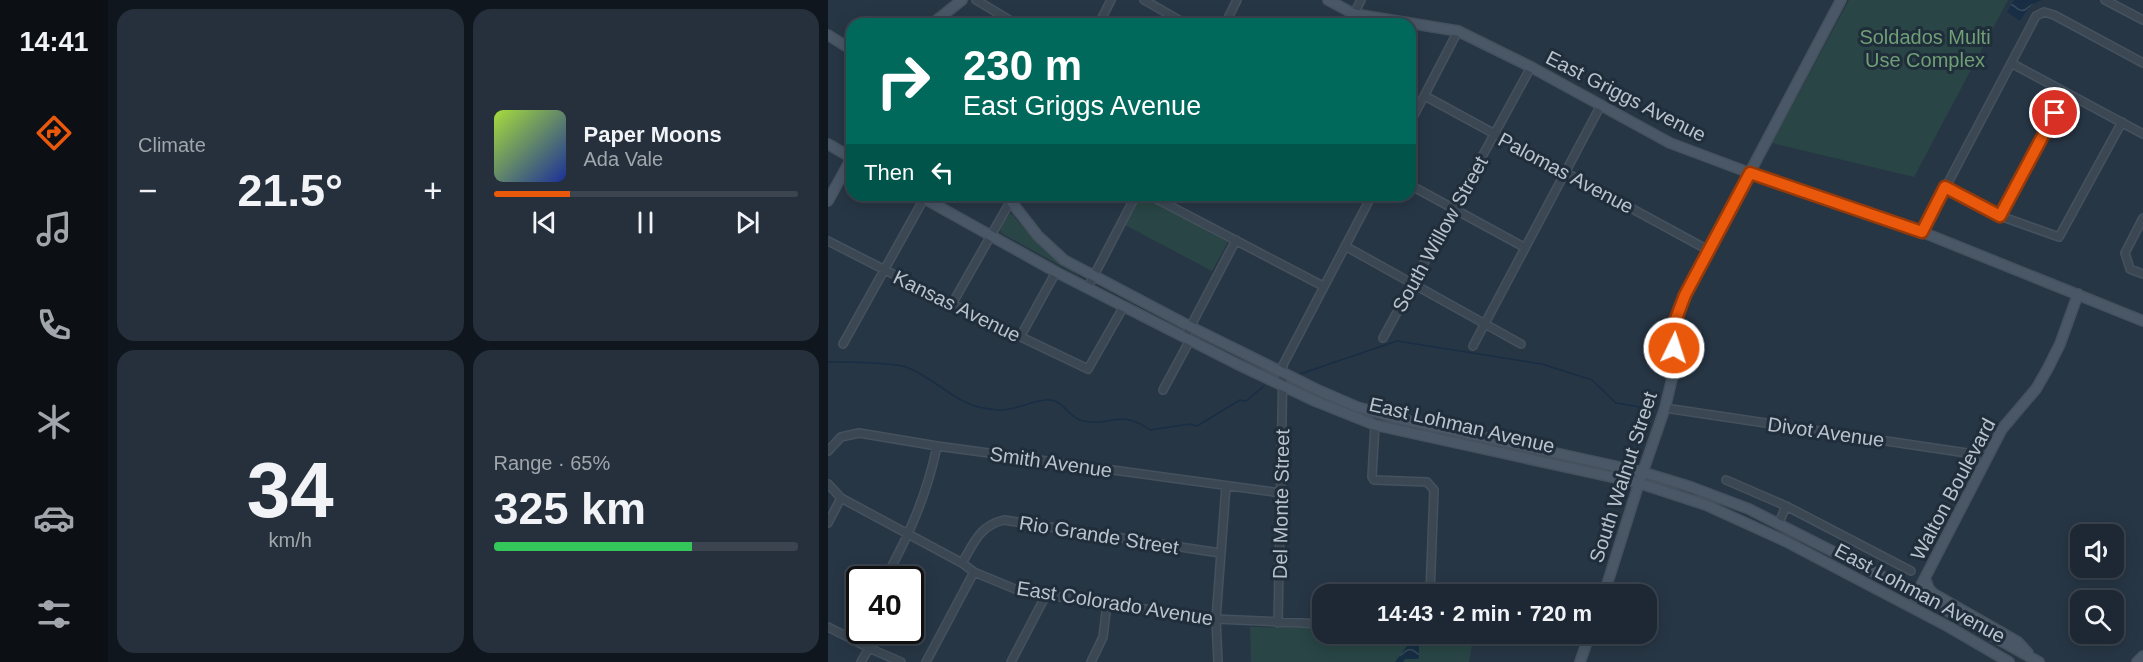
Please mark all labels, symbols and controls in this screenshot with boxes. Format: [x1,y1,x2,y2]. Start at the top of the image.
park label: Soldados Multi Use Complex [1859,26,1991,71]
text: 14:41 [19,27,89,57]
icon: right [864,42,942,120]
text: 230 m [963,42,1082,89]
street label: East Griggs Avenue [1542,46,1710,146]
pin [2029,87,2080,138]
text: East Griggs Avenue [963,91,1201,121]
icon: arrive [2038,96,2071,129]
icon: directions [33,112,75,154]
text: Paper Moons [584,122,722,147]
street label: Palomas Avenue [1495,128,1637,218]
text: Climate [138,134,206,156]
text: Ada Vale [584,148,663,170]
street label: South Willow Street [1388,152,1492,316]
icon: left [926,156,959,189]
text: Then [864,160,914,185]
text: 21.5° [237,165,343,216]
text: − [138,172,157,209]
text: + [423,172,443,209]
icon: previous [528,206,561,239]
icon: pause [629,206,662,239]
icon: next [731,206,764,239]
icon: music [33,208,75,250]
street label: Kansas Avenue [890,266,1024,346]
icon: phone [33,304,75,346]
position arrow [1642,316,1706,380]
street label: South Walnut Street [1585,388,1661,565]
street label: East Lohman Avenue [1367,393,1557,457]
icon: climate [33,401,75,443]
street label: Divot Avenue [1766,413,1886,451]
street label: Walton Boulevard [1906,414,2000,564]
street label: Del Monte Street [1269,428,1293,579]
street label: Smith Avenue [989,443,1113,481]
text: 34 [247,446,334,534]
text: Range · 65% [494,452,610,474]
text: 325 km [494,483,646,534]
icon: car [33,497,75,539]
street label: Rio Grande Street [1018,512,1181,559]
map controls [2070,524,2124,644]
button: sound [2070,524,2124,578]
text: km/h [269,529,312,551]
street label: East Lohman Avenue [1831,539,2009,647]
speed limit sign: 40 [846,566,924,644]
street label: East Colorado Avenue [1015,577,1215,629]
button: search [2070,590,2124,644]
icon: filters [33,593,75,635]
text: 14:43 · 2 min · 720 m [1377,601,1592,626]

